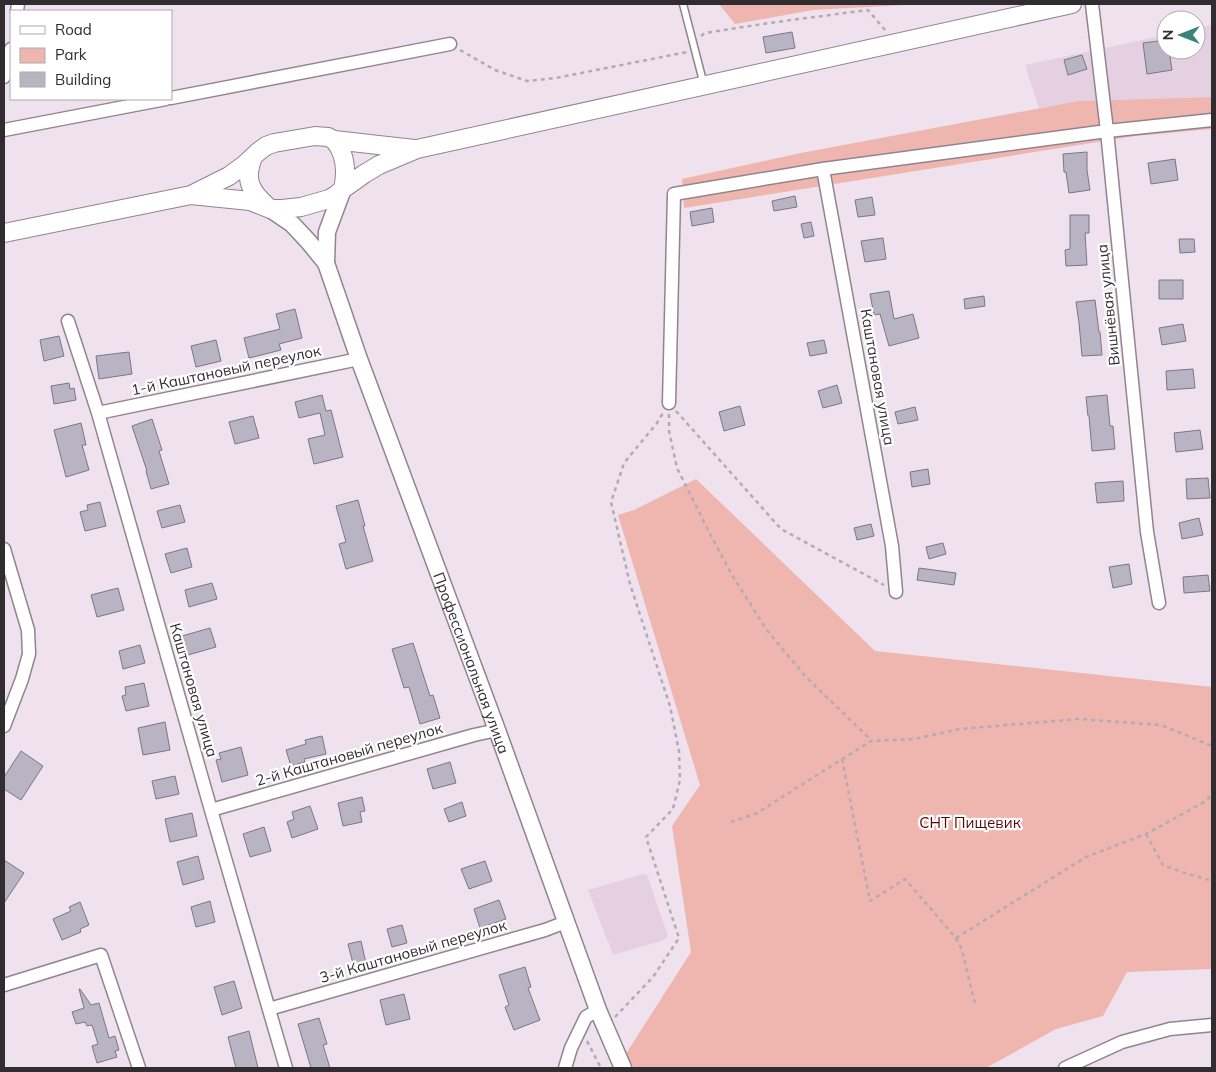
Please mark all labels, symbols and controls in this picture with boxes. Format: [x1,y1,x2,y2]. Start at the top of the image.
legend [10,10,172,100]
north arrow [1156,10,1206,60]
text: Road [55,20,92,39]
text: N [1159,30,1177,40]
text: Park [55,45,87,64]
text: Building [55,70,111,89]
street label: Вишнёвая улица [1092,243,1124,367]
street label: Каштановая улица [857,307,899,447]
street label: 1-й Каштановый переулок [129,340,323,399]
street label: Профессиональная улица [430,569,514,756]
street label: Каштановая улица [166,621,222,759]
street label: 2-й Каштановый переулок [253,718,445,790]
park label: СНТ Пищевик [919,813,1022,832]
street label: 3-й Каштановый переулок [317,915,509,987]

